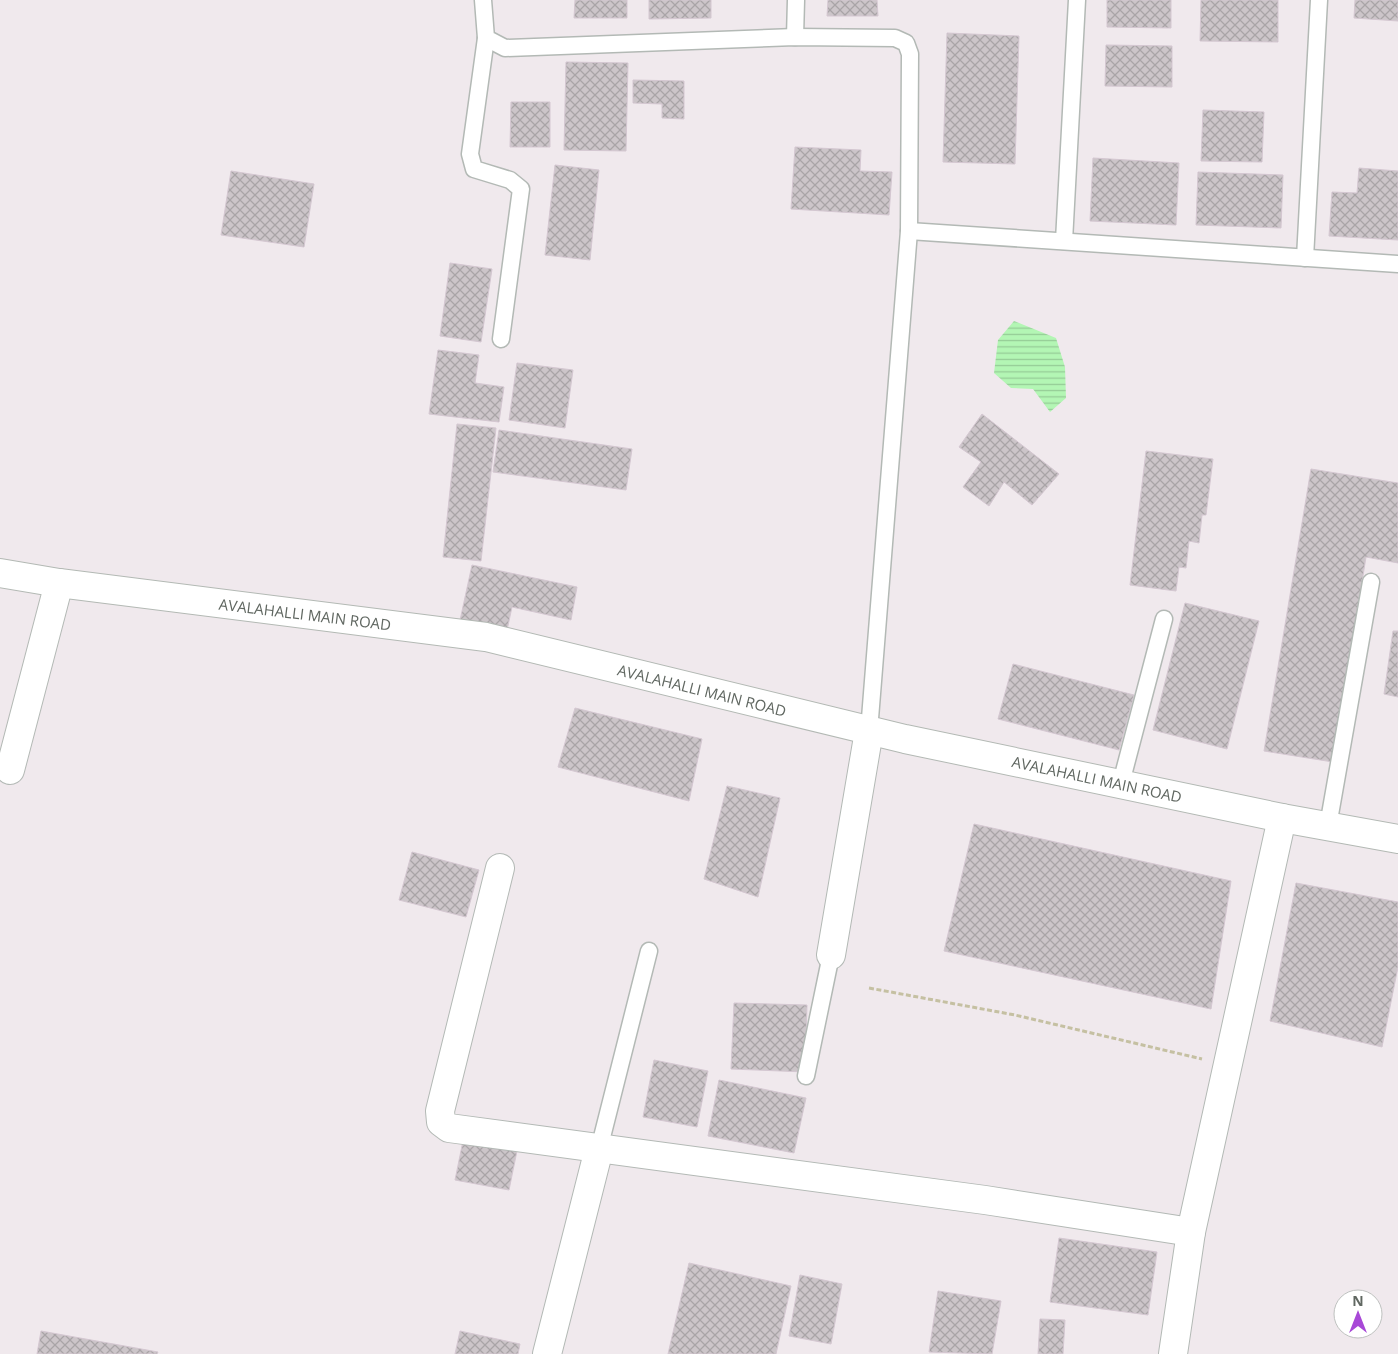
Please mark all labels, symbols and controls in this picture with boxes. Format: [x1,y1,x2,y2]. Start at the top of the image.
street label: AVALAHALLI MAIN ROAD [218,594,392,634]
street label: AVALAHALLI MAIN ROAD [616,659,788,721]
street label: AVALAHALLI MAIN ROAD [1010,751,1184,807]
north arrow [1333,1289,1383,1339]
text: N [1352,1291,1364,1310]

